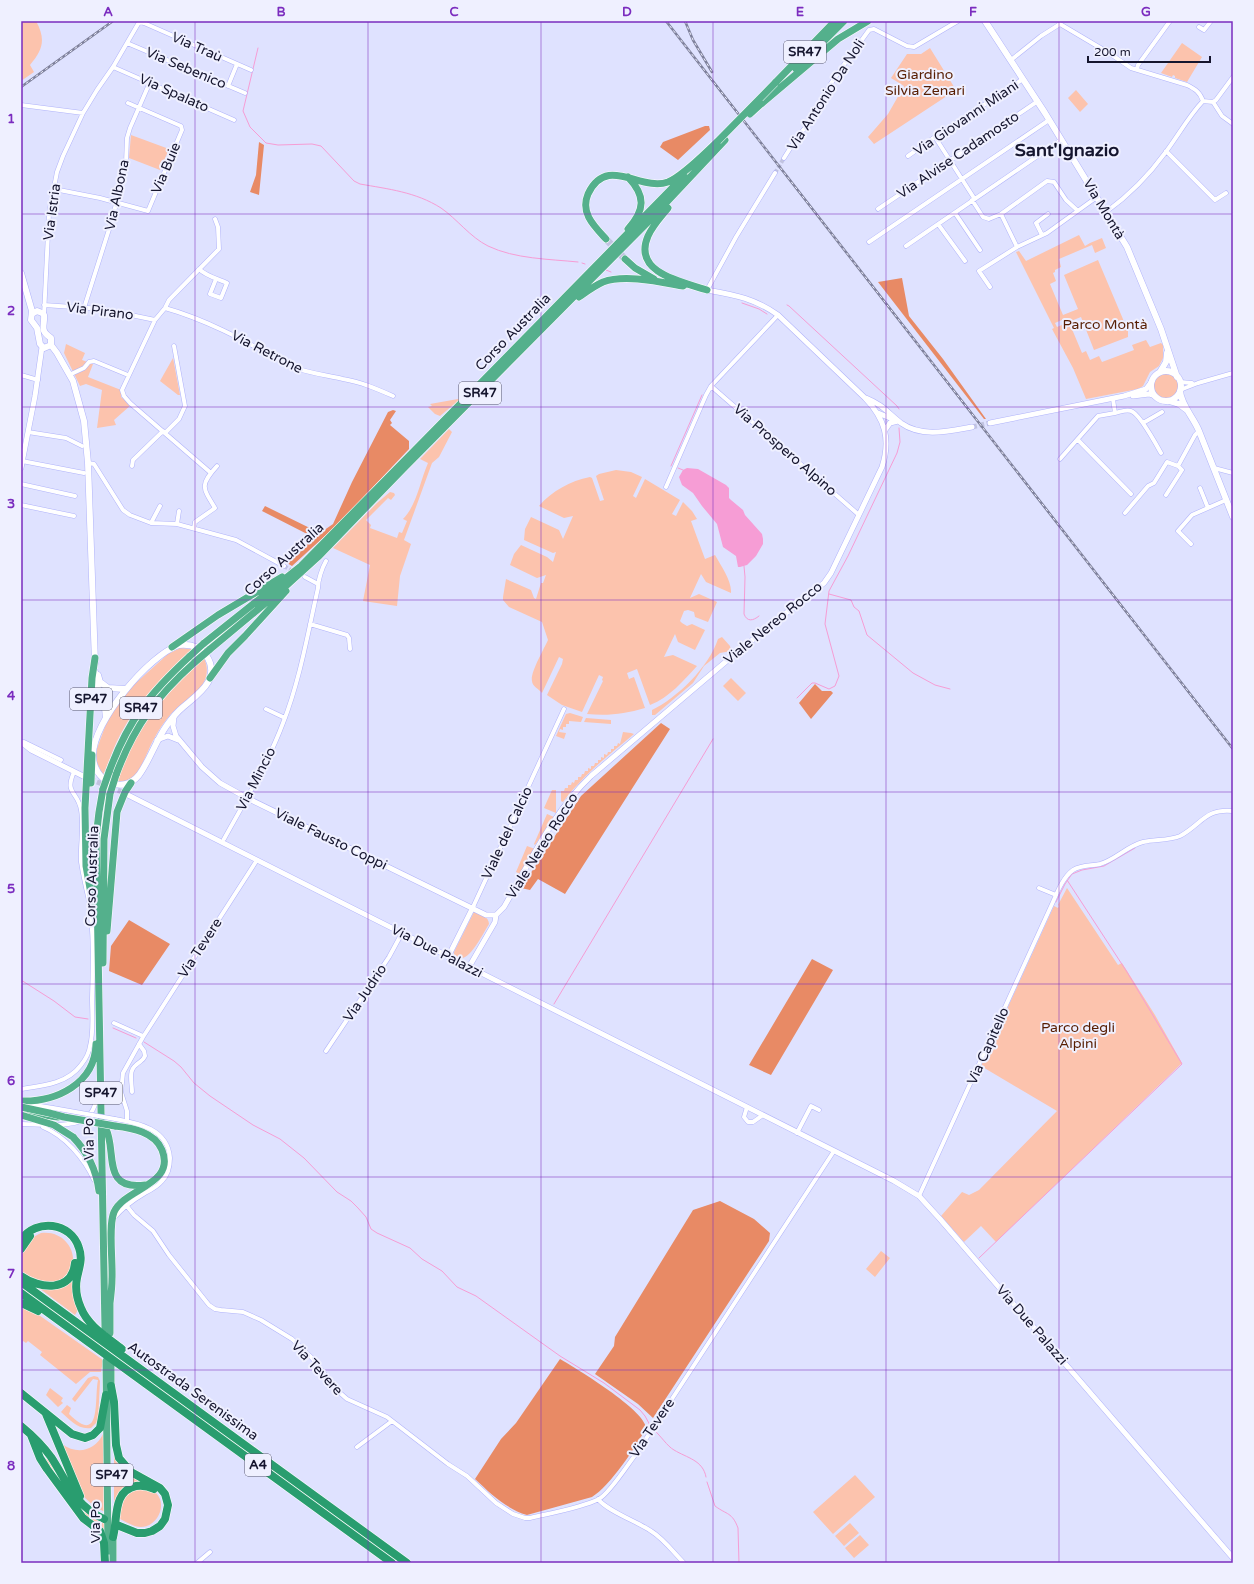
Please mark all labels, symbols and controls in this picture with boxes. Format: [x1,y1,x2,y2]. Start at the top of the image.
text: A [103,4,113,20]
text: B [276,4,286,20]
text: C [449,4,459,20]
text: D [622,4,632,20]
text: E [796,4,804,20]
text: F [969,4,977,20]
text: G [1141,4,1151,20]
street label: Via Traù [169,28,225,66]
street label: Via Antonio Da Noli [784,36,868,154]
scale bar [1088,38,1210,64]
road number: SR47 [784,41,826,63]
street label: Via Sebenico [143,43,229,93]
text: 200 m [1094,45,1131,59]
park label: Giardino Silvia Zenari [885,66,965,99]
street label: Via Spalato [136,70,212,116]
street label: Via Giovanni Miani [910,77,1022,159]
street label: Via Alvise Cadamosto [894,108,1022,202]
text: 1 [7,111,15,127]
district label: Sant'Ignazio [1015,139,1119,161]
street label: Via Buie [148,140,184,196]
street label: Via Albona [101,158,133,232]
street label: Via Montà [1079,175,1129,243]
street label: Via Istria [40,183,64,241]
street label: Corso Australia [472,290,554,374]
street label: Via Pirano [65,298,135,324]
text: 2 [7,303,15,319]
park label: Parco Montà [1062,316,1148,333]
street label: Via Retrone [228,327,306,377]
road number: SR47 [459,382,501,404]
street label: Via Prospero Alpino [730,400,840,500]
text: 3 [7,496,15,512]
street label: Corso Australia [241,519,327,599]
street label: Viale Nereo Rocco [720,578,826,668]
text: 4 [7,688,16,704]
road number: SP47 [70,688,112,710]
road number: SR47 [120,697,162,719]
street label: Via Mincio [233,744,279,814]
street label: Viale del Calcio [478,784,536,882]
street label: Viale Nereo Rocco [502,790,582,902]
street label: Viale Fausto Coppi [272,804,390,874]
street label: Corso Australia [82,825,102,927]
text: 5 [7,881,15,897]
street label: Via Tevere [174,915,226,981]
street label: Via Due Palazzi [388,921,486,981]
street label: Via Judrio [340,961,390,1025]
street label: Via Capitello [963,1005,1013,1087]
park label: Parco degli Alpini [1041,1019,1115,1052]
text: 6 [7,1073,15,1089]
road number: SP47 [80,1082,122,1104]
street label: Via Po [80,1118,98,1160]
text: 7 [7,1266,15,1282]
street label: Via Due Palazzi [993,1281,1071,1369]
street label: Via Tevere [287,1337,347,1399]
street label: Autostrada Serenissima [124,1338,262,1444]
street label: Via Tevere [626,1395,678,1461]
road number: A4 [245,1454,271,1476]
text: 8 [7,1458,15,1474]
road number: SP47 [91,1464,133,1486]
street label: Via Po [87,1501,104,1543]

